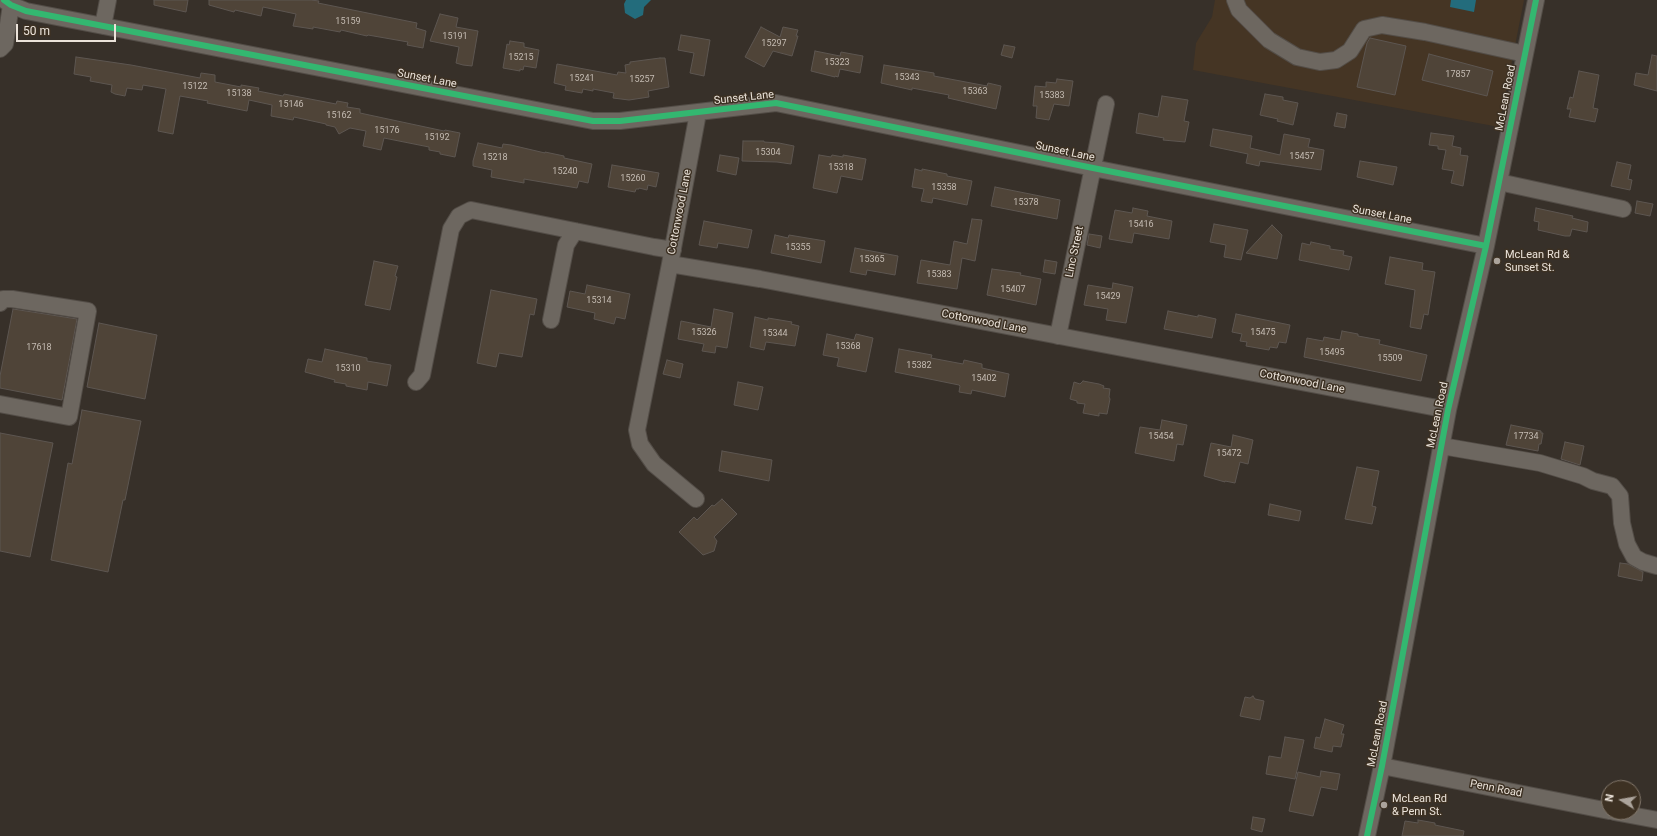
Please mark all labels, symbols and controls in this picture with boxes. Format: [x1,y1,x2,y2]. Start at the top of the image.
scale bar [18,16,118,42]
house number: 15159 [335,17,361,27]
text: 50 m [23,24,50,38]
house number: 15191 [442,32,468,42]
house number: 15297 [761,39,787,49]
house number: 15215 [508,53,534,63]
house number: 15323 [824,58,850,68]
street label: McLean Road [1493,64,1519,132]
street label: Sunset Lane [396,67,458,91]
house number: 17857 [1445,70,1471,80]
house number: 15343 [894,73,920,83]
house number: 15241 [569,74,595,84]
house number: 15257 [629,75,655,85]
house number: 15122 [182,82,208,92]
house number: 15363 [962,87,988,97]
street label: Sunset Lane [713,88,775,108]
house number: 15138 [226,89,252,99]
house number: 15383 [1039,91,1065,101]
house number: 15146 [278,100,304,110]
house number: 15162 [326,111,352,121]
house number: 15176 [374,126,400,136]
house number: 15192 [424,133,450,143]
street label: Sunset Lane [1034,139,1096,165]
house number: 15304 [755,148,781,158]
house number: 15457 [1289,152,1315,162]
house number: 15218 [482,153,508,163]
house number: 15318 [828,163,854,173]
house number: 15240 [552,167,578,177]
street label: Cottonwood Lane [665,168,695,256]
house number: 15260 [620,174,646,184]
house number: 15358 [931,183,957,193]
house number: 15378 [1013,198,1039,208]
street label: Sunset Lane [1351,203,1413,227]
house number: 15416 [1128,220,1154,230]
street label: Linc Street [1063,225,1087,279]
house number: 15355 [785,243,811,253]
place label: McLean Rd & Sunset St. [1505,248,1569,274]
house number: 15365 [859,255,885,265]
marker: McLean Rd & Sunset St. [1492,256,1502,266]
house number: 15383 [926,270,952,280]
house number: 15407 [1000,285,1026,295]
house number: 15429 [1095,292,1121,302]
house number: 15314 [586,296,612,306]
street label: Cottonwood Lane [940,307,1028,337]
house number: 15326 [691,328,717,338]
house number: 15475 [1250,328,1276,338]
house number: 15344 [762,329,788,339]
house number: 15368 [835,342,861,352]
house number: 17618 [26,343,52,353]
house number: 15495 [1319,348,1345,358]
house number: 15509 [1377,354,1403,364]
house number: 15382 [906,361,932,371]
house number: 15310 [335,364,361,374]
street label: Cottonwood Lane [1258,367,1346,397]
house number: 15402 [971,374,997,384]
street label: McLean Road [1425,381,1451,449]
house number: 15454 [1148,432,1174,442]
house number: 17734 [1513,432,1539,442]
house number: 15472 [1216,449,1242,459]
street label: McLean Road [1365,700,1391,768]
street label: Penn Road [1469,777,1523,801]
north arrow [1601,780,1641,820]
place label: McLean Rd & Penn St. [1392,792,1447,818]
text: N [1603,793,1617,803]
marker: McLean Rd & Penn St. [1379,800,1389,810]

